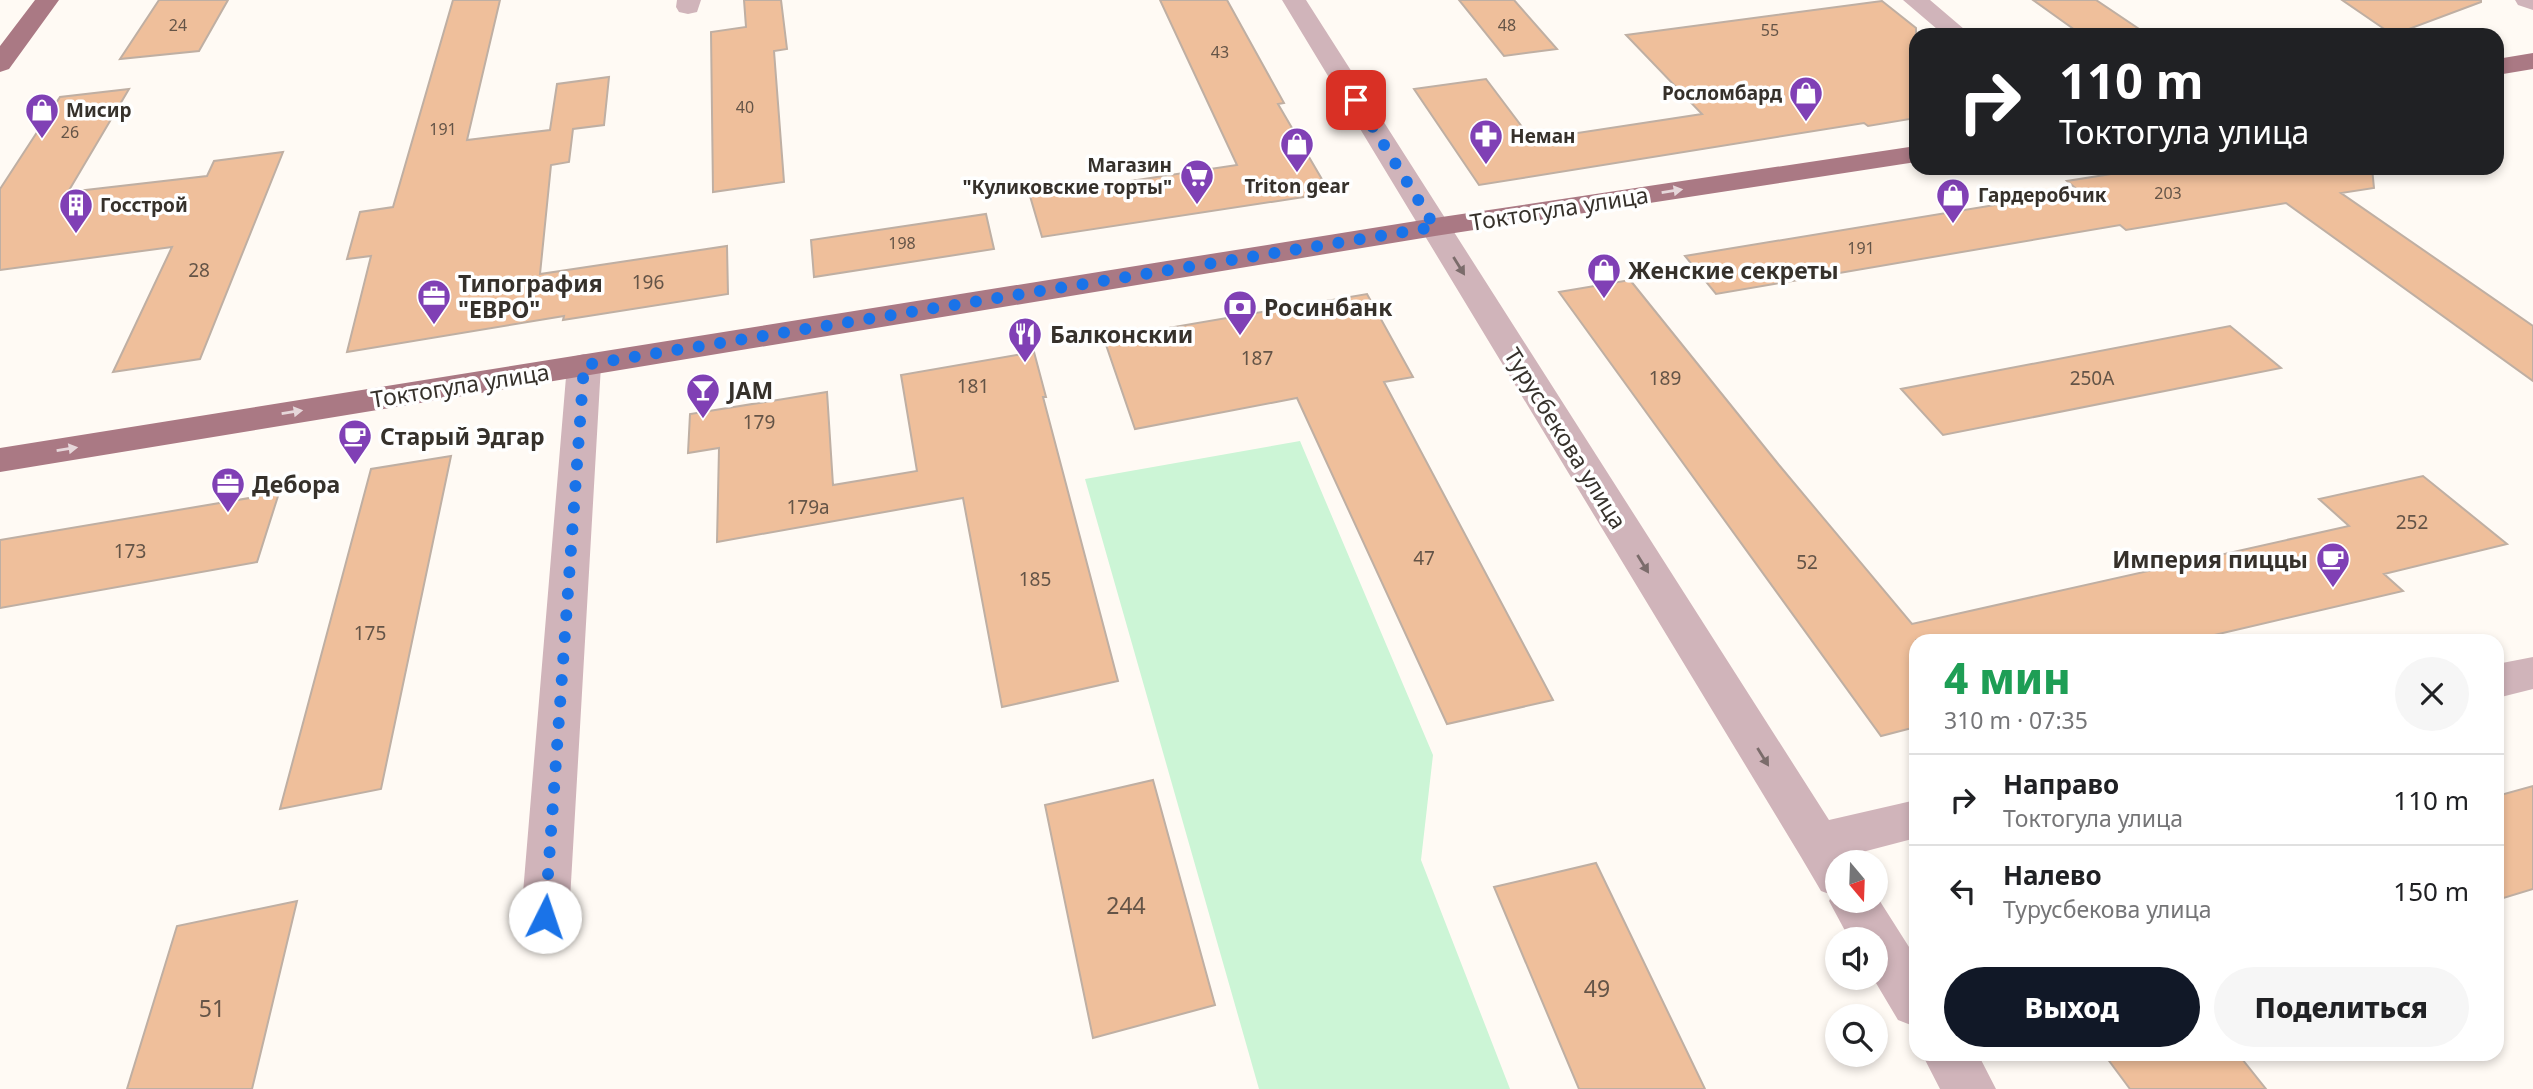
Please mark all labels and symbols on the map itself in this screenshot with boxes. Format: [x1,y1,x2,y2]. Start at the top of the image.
house number: 24 [169,14,187,36]
house number: 48 [1498,14,1516,36]
house number: 55 [1761,19,1779,41]
house number: 43 [1211,41,1229,63]
pin [1326,70,1386,130]
shop icon: Росломбард [1787,74,1825,123]
place label: Росломбард [1662,80,1782,106]
shop icon: Мисир [23,91,61,140]
house number: 40 [736,96,754,118]
place label: Мисир [66,97,132,123]
pharmacy icon: Неман [1467,117,1505,166]
house number: 191 [429,118,457,140]
house number: 26 [61,121,79,143]
place label: Неман [1510,123,1575,149]
shop icon: Triton gear [1278,125,1316,174]
place label: Магазин "Куликовские торты" [962,152,1172,200]
supermarket icon: Магазин "Куликовские торты" [1178,157,1216,206]
place label: Triton gear [1245,173,1350,199]
shop icon: Гардеробчик [1934,176,1972,225]
street label: Токтогула улица [1468,178,1650,238]
place label: Гардеробчик [1978,182,2107,208]
house number: 203 [2154,182,2182,204]
building icon: Госстрой [57,186,95,235]
one-way arrow [1661,186,1683,197]
place label: Госстрой [100,192,188,218]
house number: 198 [888,232,916,254]
house number: 191 [1847,237,1875,259]
shop icon: Женские секреты [1585,251,1623,300]
place label: Женские секреты [1628,254,1839,286]
one-way arrow [1452,256,1465,276]
house number: 28 [188,257,210,283]
place label: Типография "ЕВРО" [458,267,603,325]
house number: 196 [632,269,664,295]
office icon: Типография "ЕВРО" [415,277,453,326]
bank icon: Росинбанк [1221,288,1259,337]
place label: Росинбанк [1264,291,1393,323]
restaurant icon: Балконскии [1006,315,1044,364]
place label: Балконскии [1050,318,1193,350]
street label: Турусбекова улица [1497,341,1635,535]
house number: 187 [1241,345,1273,371]
street label: Токтогула улица [369,355,551,415]
house number: 189 [1649,365,1681,391]
house number: 250А [2070,365,2115,391]
bar icon: JAM [684,371,722,420]
house number: 181 [957,373,989,399]
place label: JAM [726,374,773,406]
one-way arrow [281,406,303,417]
house number: 179 [743,409,775,435]
cafe icon: Старый Эдгар [336,417,374,466]
place label: Старый Эдгар [380,420,545,452]
one-way arrow [56,443,78,454]
office icon: Дебора [209,465,247,514]
place label: Дебора [252,468,340,500]
house number: 179а [786,494,830,520]
house number: 252 [2396,509,2428,535]
house number: 173 [114,538,146,564]
cafe icon: Империя пиццы [2314,540,2352,589]
place label: Империя пиццы [2112,543,2308,575]
house number: 47 [1413,545,1435,571]
house number: 52 [1796,549,1818,575]
one-way arrow [1637,554,1650,573]
house number: 185 [1019,566,1051,592]
house number: 175 [354,620,386,646]
one-way arrow [1757,747,1770,766]
north arrow [1825,850,1888,914]
position arrow [508,880,582,954]
house number: 244 [1106,889,1146,921]
house number: 49 [1584,972,1610,1004]
house number: 51 [199,992,225,1024]

